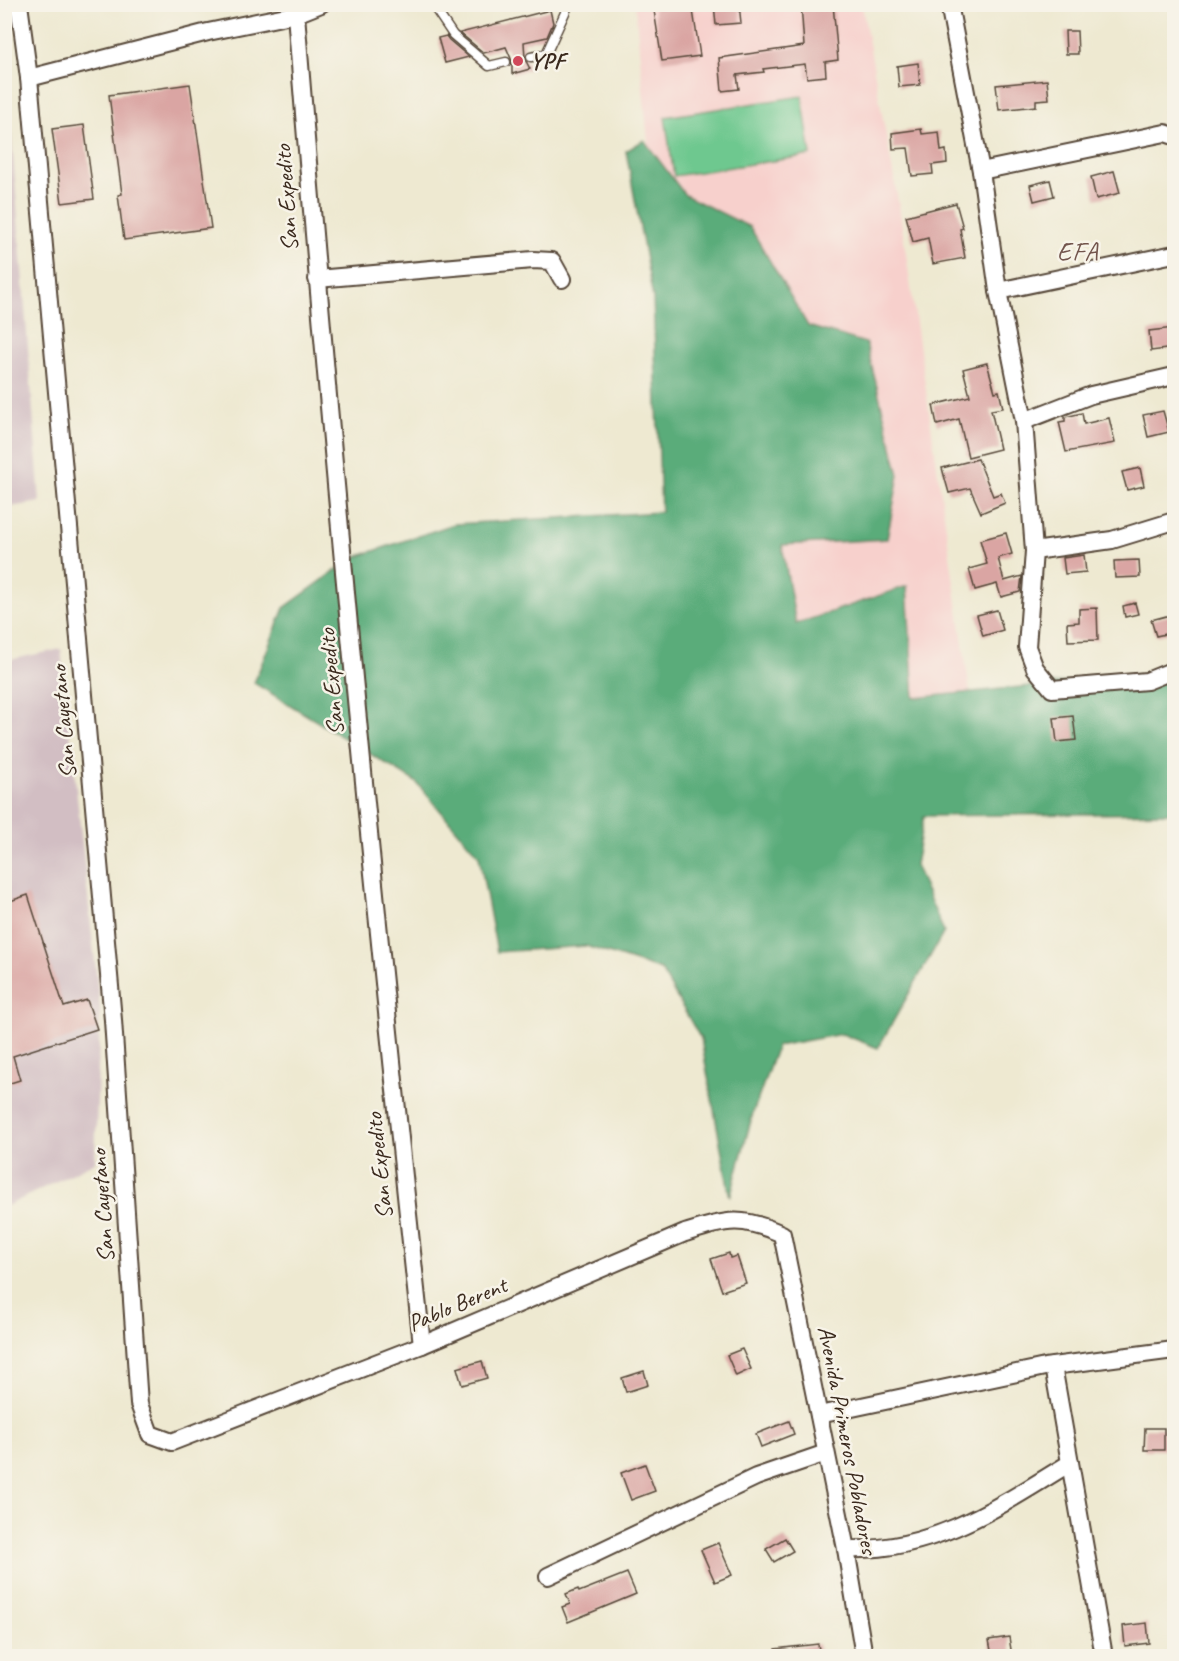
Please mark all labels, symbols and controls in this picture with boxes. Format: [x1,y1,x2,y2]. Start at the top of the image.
place label: YPF [530,46,569,76]
marker: YPF [511,54,525,68]
street label: San Expedito [267,142,305,252]
district label: EFA [1057,235,1099,268]
street label: San Expedito [311,626,351,736]
street label: San Cayetano [43,662,83,780]
street label: San Expedito [358,1110,399,1221]
street label: San Cayetano [83,1146,121,1264]
street label: Pablo Berent [403,1269,513,1338]
street label: Avenida Primeros Pobladores [811,1323,885,1558]

